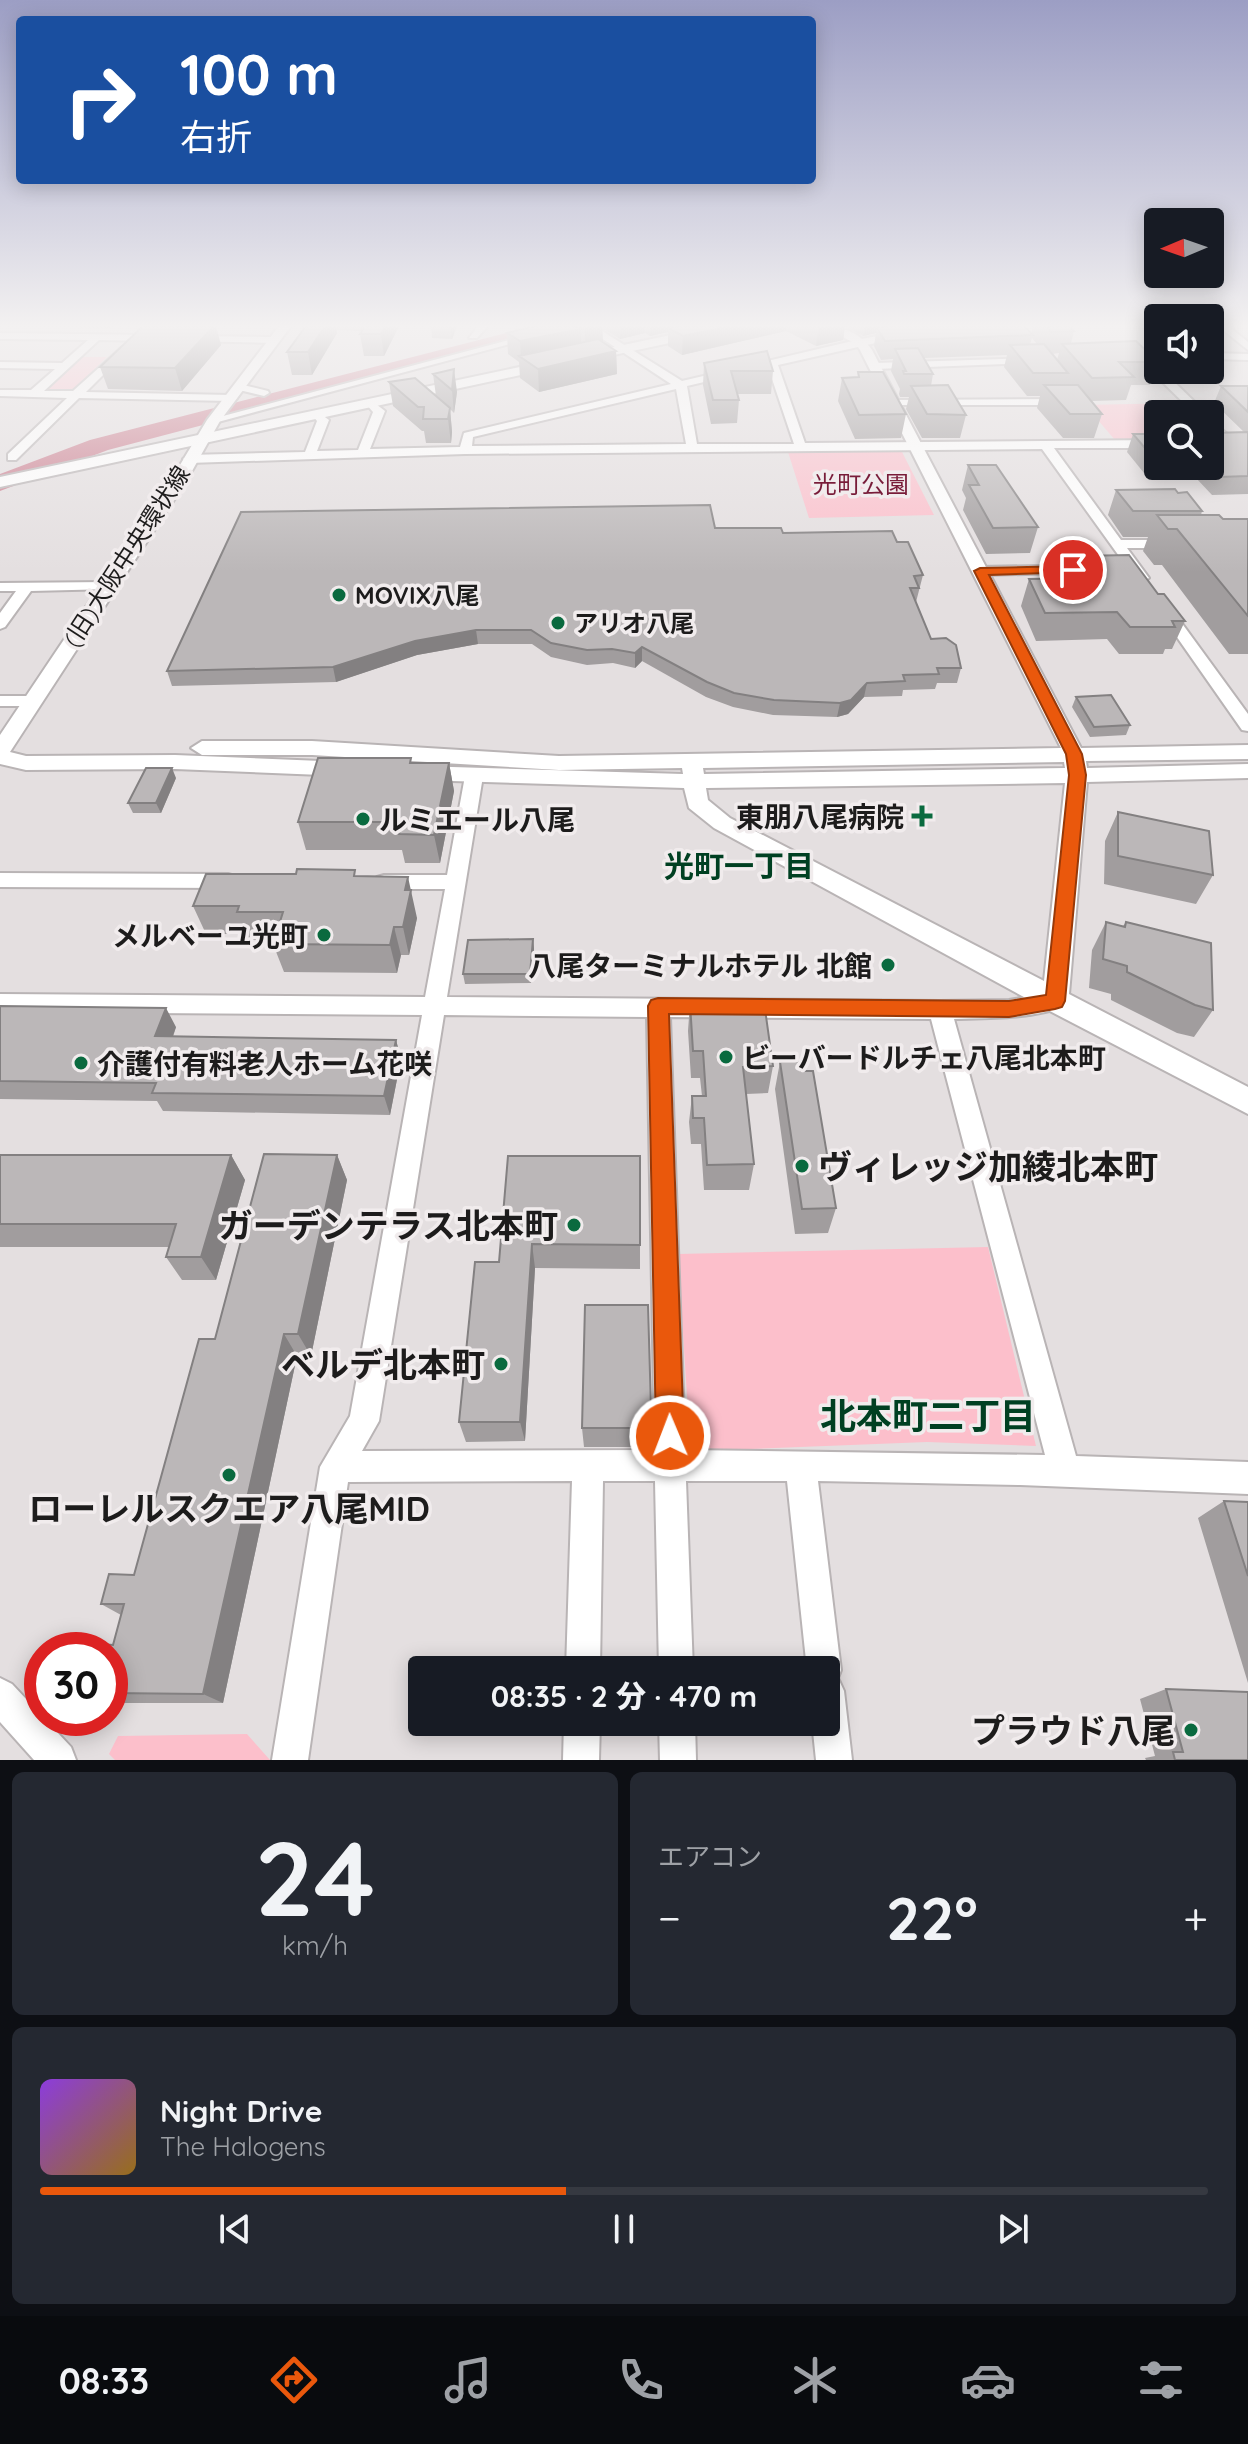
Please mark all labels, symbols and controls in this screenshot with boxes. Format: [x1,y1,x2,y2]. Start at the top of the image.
text: 100 m [180,39,338,109]
icon: right [48,48,152,152]
text: 右折 [180,114,252,159]
north arrow [1144,208,1224,288]
map controls [1144,208,1224,480]
button: sound [1144,304,1224,384]
button: search [1144,400,1224,480]
street label: (旧)大阪中央環状線 [56,460,196,652]
park label: 光町公園 [813,469,909,499]
pin [1039,536,1107,604]
icon: arrive [1051,548,1095,592]
place label: MOVIX八尾 [355,580,479,610]
marker: MOVIX八尾 [330,586,348,604]
place label: アリオ八尾 [574,608,694,638]
marker: アリオ八尾 [549,614,567,632]
place label: 東朋八尾病院 [736,799,904,834]
place label: ルミエール八尾 [379,802,575,837]
marker: 東朋八尾病院 [911,805,933,827]
marker: ルミエール八尾 [354,810,372,828]
district label: 光町一丁目 [664,847,814,885]
place label: メルベーユ光町 [112,918,308,953]
marker: メルベーユ光町 [315,926,333,944]
place label: 八尾ターミナルホテル 北館 [528,948,872,983]
marker: 八尾ターミナルホテル 北館 [879,956,897,974]
place label: ビーバードルチェ八尾北本町 [742,1040,1106,1075]
place label: 介護付有料老人ホーム花咲 [97,1046,432,1081]
marker: ビーバードルチェ八尾北本町 [717,1048,735,1066]
marker: 介護付有料老人ホーム花咲 [72,1054,90,1072]
place label: ヴィレッジ加綾北本町 [818,1145,1158,1188]
marker: ヴィレッジ加綾北本町 [793,1157,811,1175]
place label: ガーデンテラス北本町 [219,1204,558,1247]
marker: ガーデンテラス北本町 [565,1216,583,1234]
place label: ベルデ北本町 [281,1343,485,1386]
marker: ベルデ北本町 [492,1355,510,1373]
district label: 北本町二丁目 [820,1393,1036,1438]
position arrow [628,1394,712,1478]
marker: ローレルスクエア八尾MID [220,1466,238,1484]
place label: ローレルスクエア八尾MID [28,1487,430,1530]
speed limit sign: 30 [24,1632,128,1736]
text: 08:35 · 2 分 · 470 m [491,1677,757,1715]
place label: プラウド八尾 [971,1709,1175,1752]
marker: プラウド八尾 [1182,1721,1200,1739]
text: 24 [255,1812,375,1942]
text: エアコン [658,1840,762,1873]
text: 22° [886,1880,978,1955]
text: − [658,1890,681,1945]
text: + [1183,1890,1208,1945]
text: km/h [282,1929,348,1962]
text: Night Drive [160,2092,322,2130]
text: The Halogens [160,2130,326,2163]
icon: previous [213,2207,257,2251]
icon: pause [602,2207,646,2251]
icon: next [991,2207,1035,2251]
icon: directions [266,2352,322,2408]
icon: music [440,2352,496,2408]
icon: phone [613,2352,669,2408]
icon: climate [787,2352,843,2408]
icon: car [960,2352,1016,2408]
icon: filters [1133,2352,1189,2408]
text: 08:33 [59,2358,149,2403]

